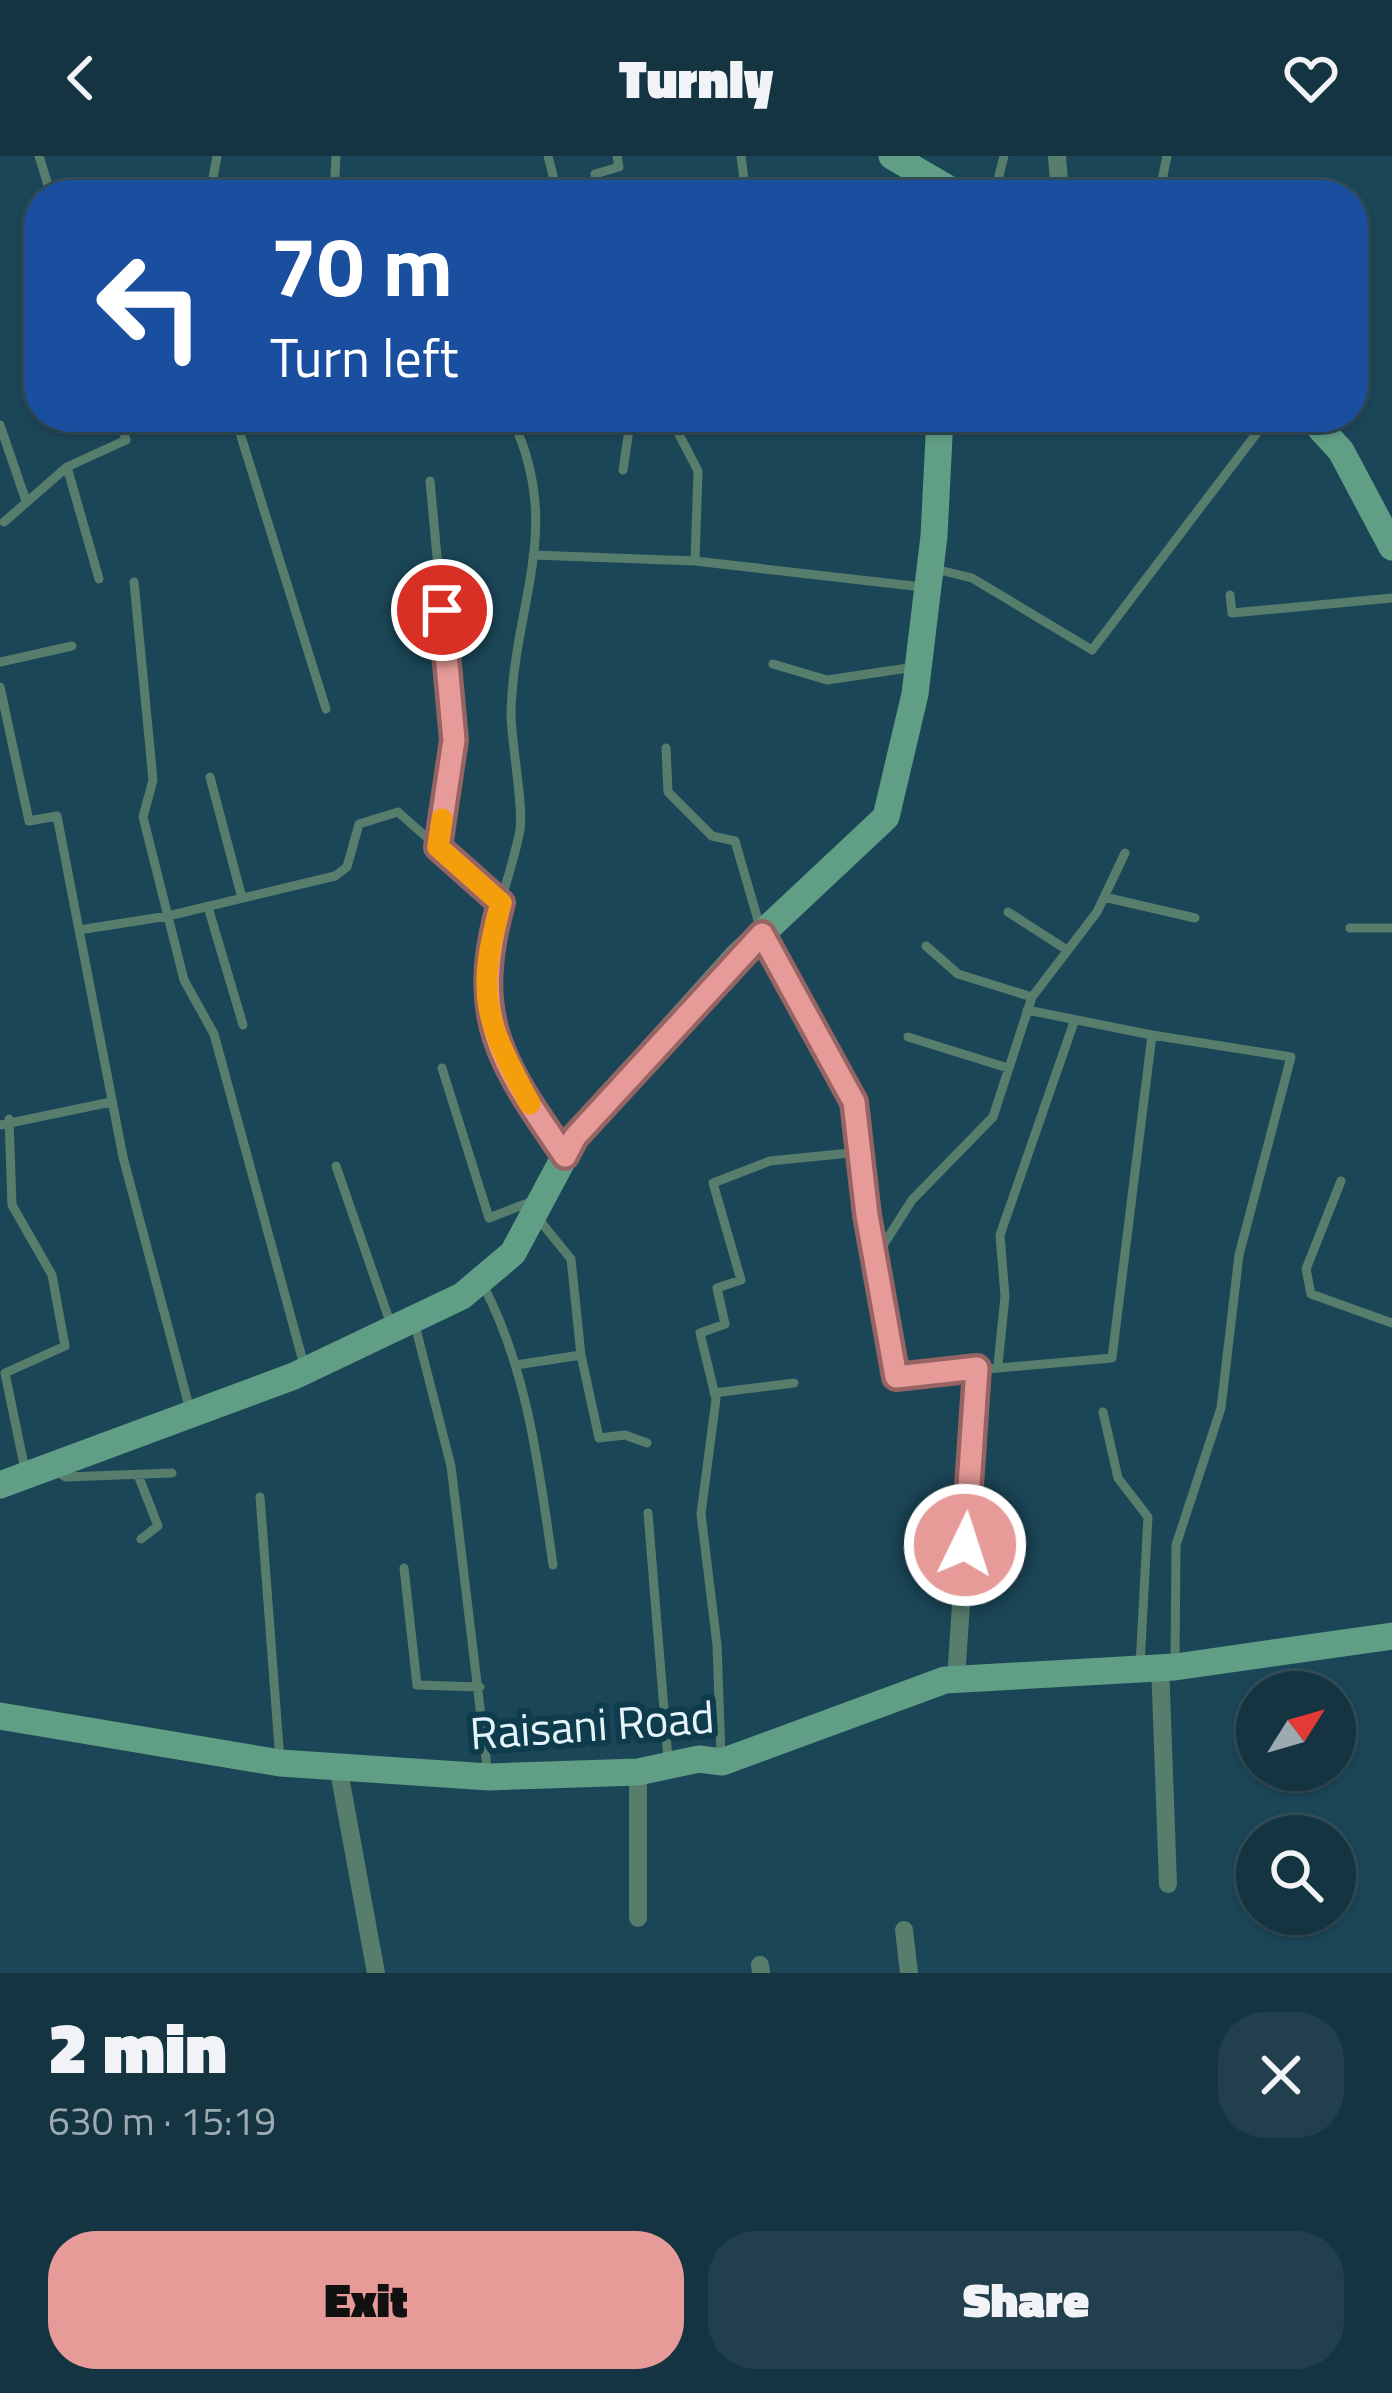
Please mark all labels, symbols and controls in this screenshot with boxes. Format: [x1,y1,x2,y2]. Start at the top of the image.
text: Turnly [619,37,773,119]
icon: back [48,45,114,111]
icon: heart [1278,45,1344,111]
text: 70 m [270,201,453,329]
icon: left [72,228,228,384]
text: Turn left [270,316,459,398]
pin [391,559,493,661]
icon: arrive [409,577,475,643]
position arrow [902,1482,1028,1608]
north arrow [1236,1671,1356,1791]
map controls [1236,1671,1356,1935]
street label: Raisani Road [467,1682,717,1766]
button: search [1236,1815,1356,1935]
text: 2 min [48,1991,227,2101]
button: close [1218,2012,1344,2138]
text: 630 m · 15:19 [48,2091,276,2150]
button: Exit [48,2231,684,2369]
button: Share [708,2231,1344,2369]

